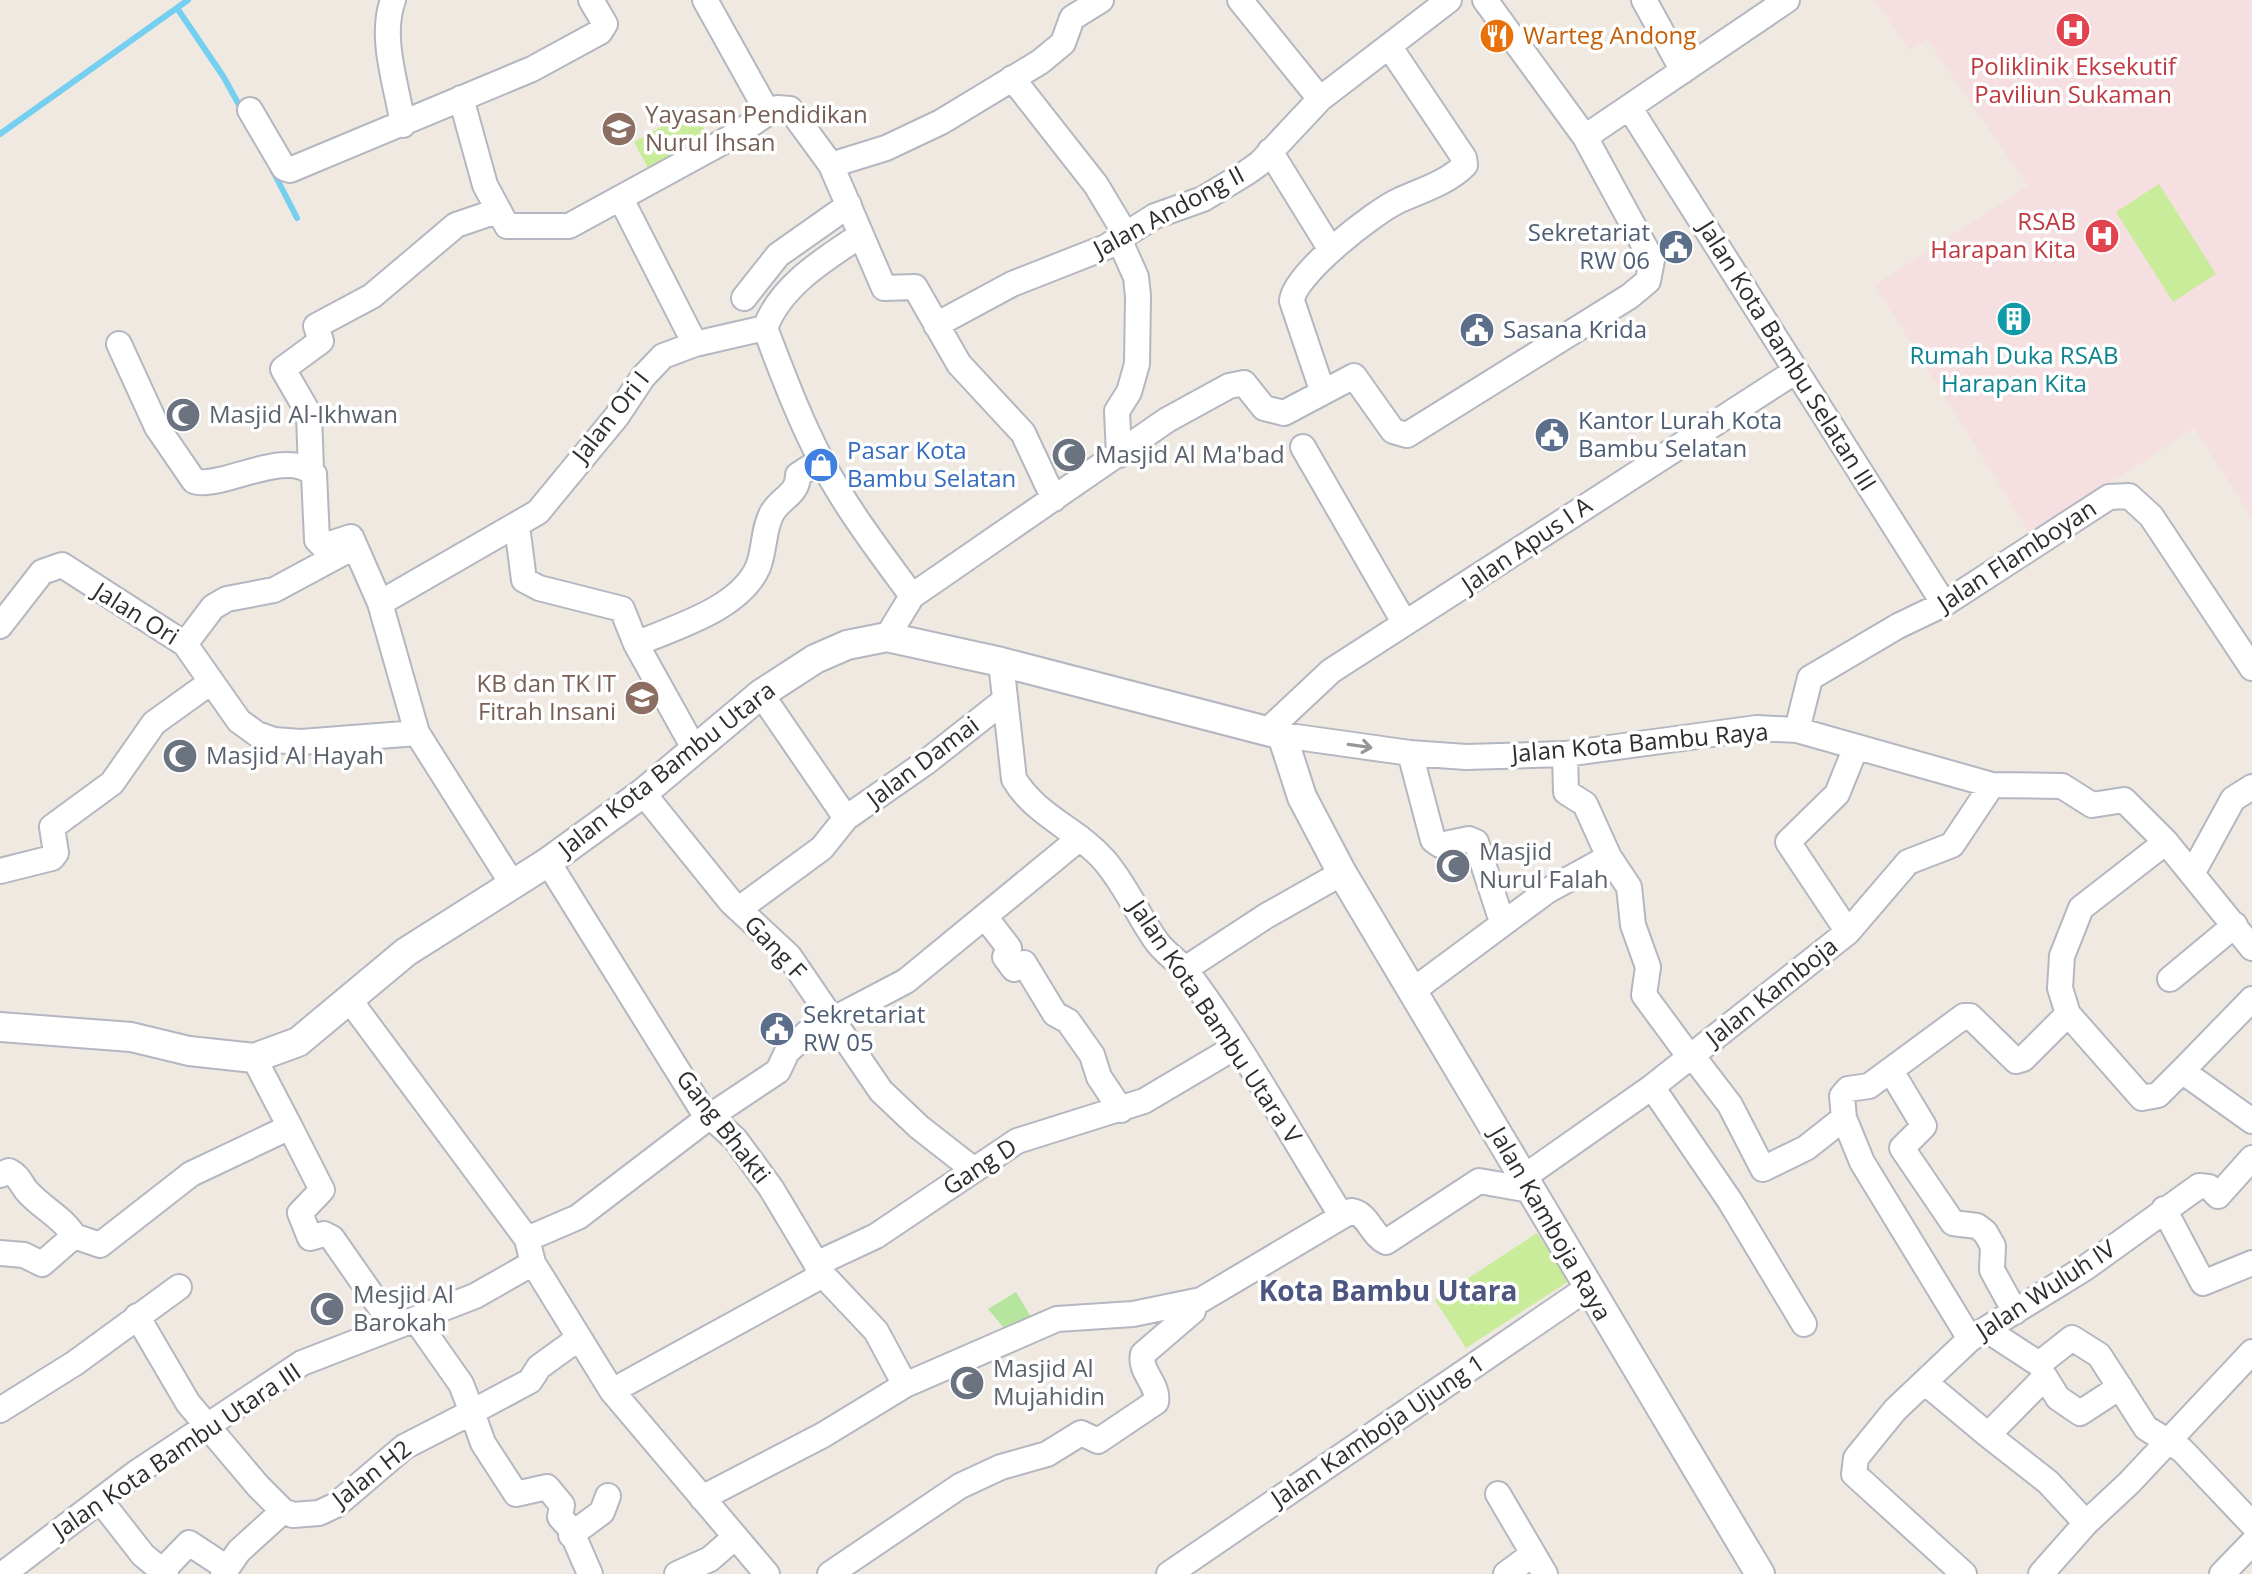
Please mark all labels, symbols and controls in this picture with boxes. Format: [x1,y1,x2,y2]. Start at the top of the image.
hospital icon: Poliklinik Eksekutif Paviliun Sukaman [2054,11,2092,49]
restaurant icon: Warteg Andong [1478,17,1516,55]
place label: Warteg Andong [1523,18,1696,51]
place label: Poliklinik Eksekutif Paviliun Sukaman [1970,49,2178,110]
place label: Yayasan Pendidikan Nurul Ihsan [645,97,868,158]
school or university icon: Yayasan Pendidikan Nurul Ihsan [600,110,638,148]
street label: Jalan Andong II [1085,157,1250,265]
place label: RSAB Harapan Kita [1930,204,2076,265]
street label: Jalan Kota Bambu Selatan III [1690,212,1885,497]
place label: Sekretariat RW 06 [1528,215,1650,276]
hospital icon: RSAB Harapan Kita [2083,217,2121,255]
public building icon: Sekretariat RW 06 [1657,228,1695,266]
building icon: Rumah Duka RSAB Harapan Kita [1995,300,2033,338]
public building icon: Sasana Krida [1458,311,1496,349]
place label: Sasana Krida [1503,312,1647,345]
place label: Rumah Duka RSAB Harapan Kita [1909,338,2119,399]
street label: Jalan Ori I [562,364,656,470]
mosque icon: Masjid Al-Ikhwan [164,396,202,434]
place label: Masjid Al-Ikhwan [209,397,398,430]
place label: Kantor Lurah Kota Bambu Selatan [1578,403,1782,464]
public building icon: Kantor Lurah Kota Bambu Selatan [1533,416,1571,454]
place label: Pasar Kota Bambu Selatan [847,433,1016,494]
mosque icon: Masjid Al Ma'bad [1050,436,1088,474]
place label: Masjid Al Ma'bad [1095,437,1285,470]
shop icon: Pasar Kota Bambu Selatan [802,446,840,484]
street label: Jalan Apus I A [1453,488,1598,601]
street label: Jalan Flamboyan [1929,491,2102,620]
street label: Jalan Ori [86,573,186,652]
place label: KB dan TK IT Fitrah Insani [477,666,616,727]
street label: Jalan Kota Bambu Utara [549,673,781,864]
school or university icon: KB dan TK IT Fitrah Insani [623,679,661,717]
street label: Jalan Damai [858,708,985,815]
street label: Jalan Kota Bambu Raya [1508,714,1770,769]
mosque icon: Masjid Al Hayah [161,737,199,775]
place label: Masjid Al Hayah [206,738,384,771]
one-way arrow [1346,739,1372,754]
place label: Masjid Nurul Falah [1479,834,1608,895]
mosque icon: Masjid Nurul Falah [1434,847,1472,885]
street label: Jalan Kota Bambu Utara V [1121,891,1311,1150]
street label: Gang F [738,908,814,986]
street label: Jalan Kamboja [1697,929,1844,1054]
place label: Sekretariat RW 05 [803,997,925,1058]
public building icon: Sekretariat RW 05 [758,1010,796,1048]
street label: Gang Bhakti [669,1063,779,1190]
street label: Jalan Kamboja Raya [1481,1119,1620,1326]
street label: Gang D [936,1130,1023,1202]
street label: Jalan Wuluh IV [1968,1231,2122,1347]
district label: Kota Bambu Utara [1259,1271,1517,1309]
place label: Mesjid Al Barokah [353,1277,454,1338]
mosque icon: Mesjid Al Barokah [308,1290,346,1328]
street label: Jalan Kamboja Ujung 1 [1262,1346,1490,1515]
place label: Masjid Al Mujahidin [993,1351,1105,1412]
street label: Jalan Kota Bambu Utara III [44,1354,307,1546]
mosque icon: Masjid Al Mujahidin [948,1364,986,1402]
street label: Jalan H2 [323,1432,417,1515]

